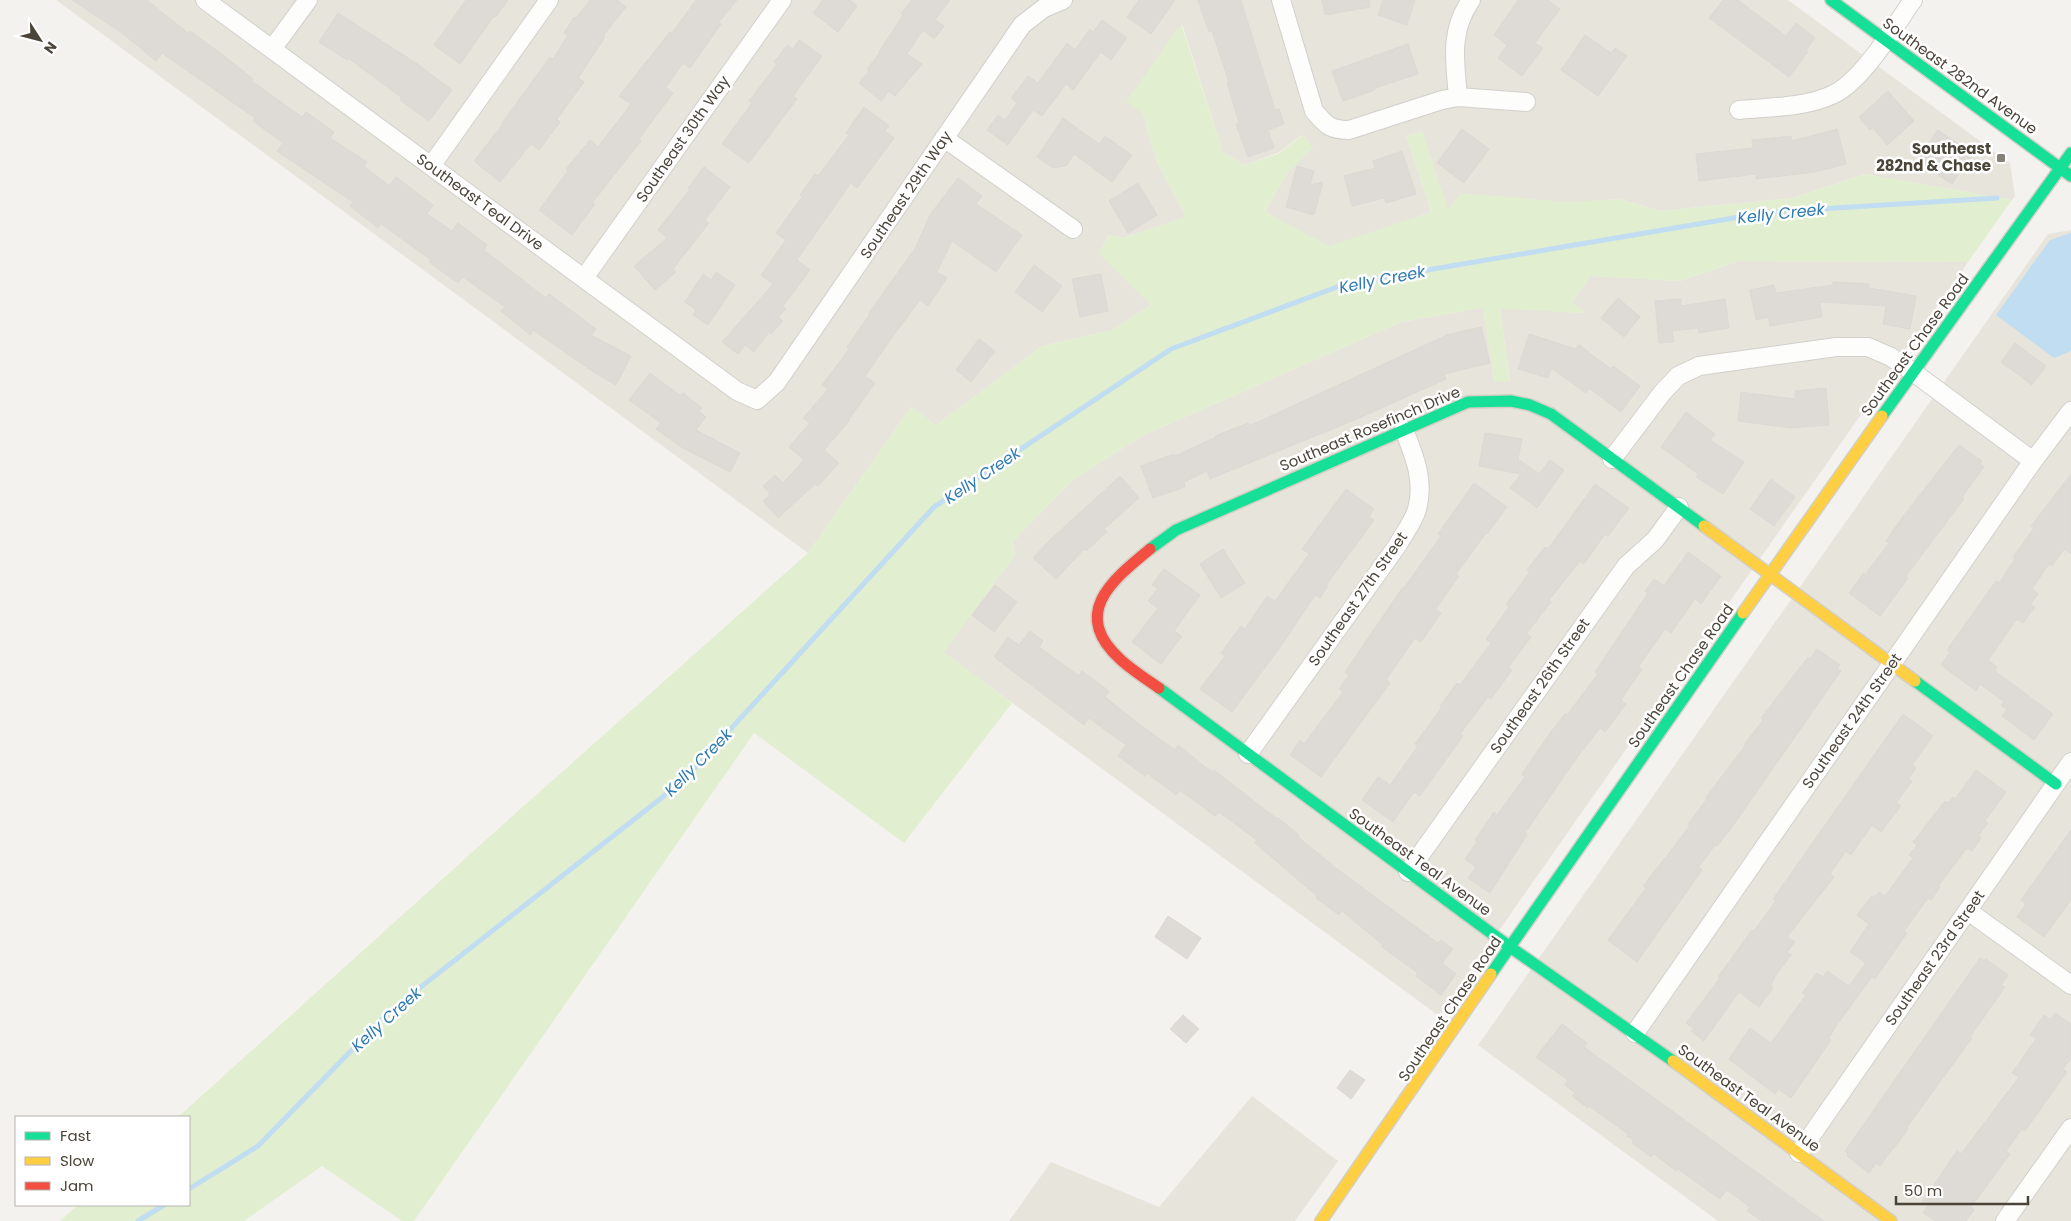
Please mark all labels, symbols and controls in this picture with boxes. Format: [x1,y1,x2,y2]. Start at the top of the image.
street label: Southeast 282nd Avenue [1879,12,2042,139]
north arrow [15,15,65,65]
text: N [39,38,62,58]
street label: Southeast 30th Way [631,71,735,206]
street label: Southeast 29th Way [855,126,957,263]
place label: Southeast 282nd & Chase [1876,138,1991,176]
street label: Southeast Teal Drive [412,148,548,255]
marker: Southeast 282nd & Chase [1995,152,2007,164]
water label: Kelly Creek [1736,197,1827,230]
water label: Kelly Creek [1337,260,1428,299]
street label: Southeast Chase Road [1856,269,1973,420]
street label: Southeast Rosefinch Drive [1276,381,1463,476]
water label: Kelly Creek [940,441,1026,509]
street label: Southeast 27th Street [1303,527,1412,670]
street label: Southeast Chase Road [1623,600,1738,752]
street label: Southeast 26th Street [1485,614,1594,758]
street label: Southeast 24th Street [1797,649,1906,793]
water label: Kelly Creek [659,723,738,801]
street label: Southeast Teal Avenue [1345,803,1496,920]
street label: Southeast 23rd Street [1880,886,1989,1030]
street label: Southeast Chase Road [1393,932,1506,1086]
water label: Kelly Creek [346,981,427,1057]
street label: Southeast Teal Avenue [1674,1039,1825,1156]
legend [15,1116,190,1206]
text: Fast [60,1125,91,1146]
text: Slow [60,1150,95,1171]
scale bar [1896,1174,2028,1206]
text: Jam [60,1175,94,1196]
text: 50 m [1904,1180,1942,1201]

